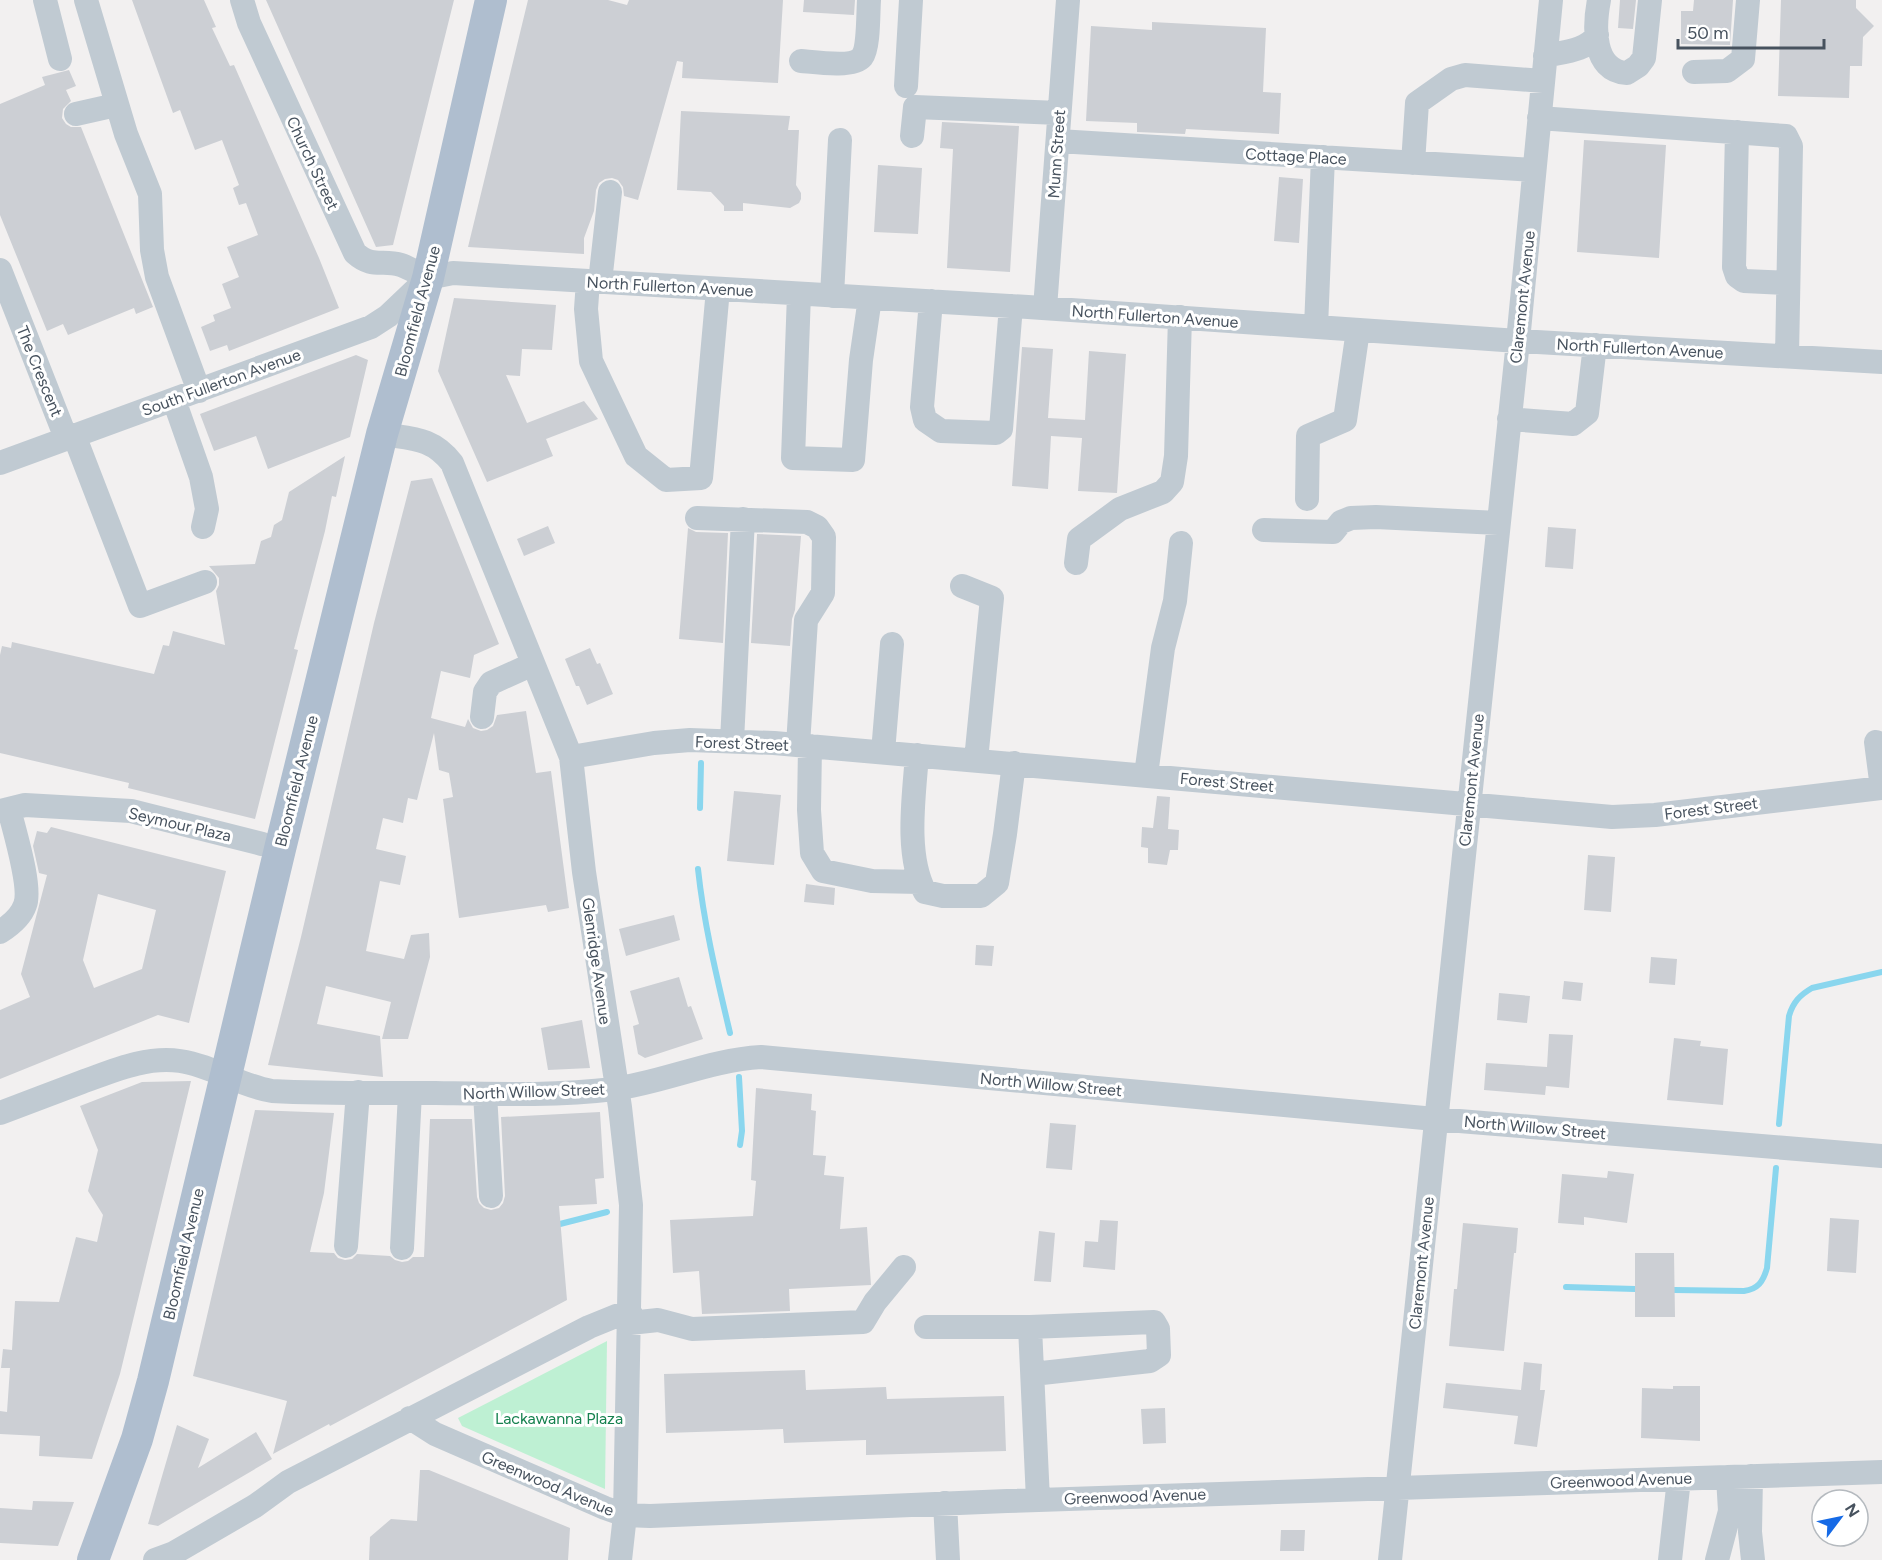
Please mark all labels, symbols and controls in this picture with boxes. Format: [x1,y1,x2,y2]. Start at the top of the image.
scale bar [1678,12,1824,50]
text: 50 m [1687,22,1729,44]
street label: Munn Street [1044,109,1069,199]
street label: Church Street [283,113,343,213]
street label: Cottage Place [1245,144,1347,169]
street label: Claremont Avenue [1506,230,1539,364]
street label: Bloomfield Avenue [391,243,444,379]
street label: North Fullerton Avenue [586,273,754,300]
street label: North Fullerton Avenue [1071,301,1239,332]
street label: The Crescent [13,323,66,419]
street label: North Fullerton Avenue [1556,335,1724,362]
street label: South Fullerton Avenue [139,345,304,420]
street label: Bloomfield Avenue [271,713,322,849]
street label: Claremont Avenue [1455,713,1488,847]
street label: Forest Street [695,732,789,755]
street label: Forest Street [1179,769,1275,796]
street label: Forest Street [1663,793,1759,824]
street label: Seymour Plaza [127,803,233,846]
street label: Glenridge Avenue [578,896,615,1026]
street label: North Willow Street [979,1069,1123,1100]
street label: North Willow Street [462,1080,606,1103]
street label: North Willow Street [1463,1112,1607,1143]
street label: Bloomfield Avenue [159,1186,208,1322]
street label: Claremont Avenue [1405,1196,1438,1330]
park label: Lackawanna Plaza [495,1409,623,1428]
street label: Greenwood Avenue [479,1447,617,1520]
street label: Greenwood Avenue [1550,1469,1693,1492]
street label: Greenwood Avenue [1064,1485,1207,1508]
north arrow [1810,1488,1870,1548]
text: N [1841,1500,1864,1521]

